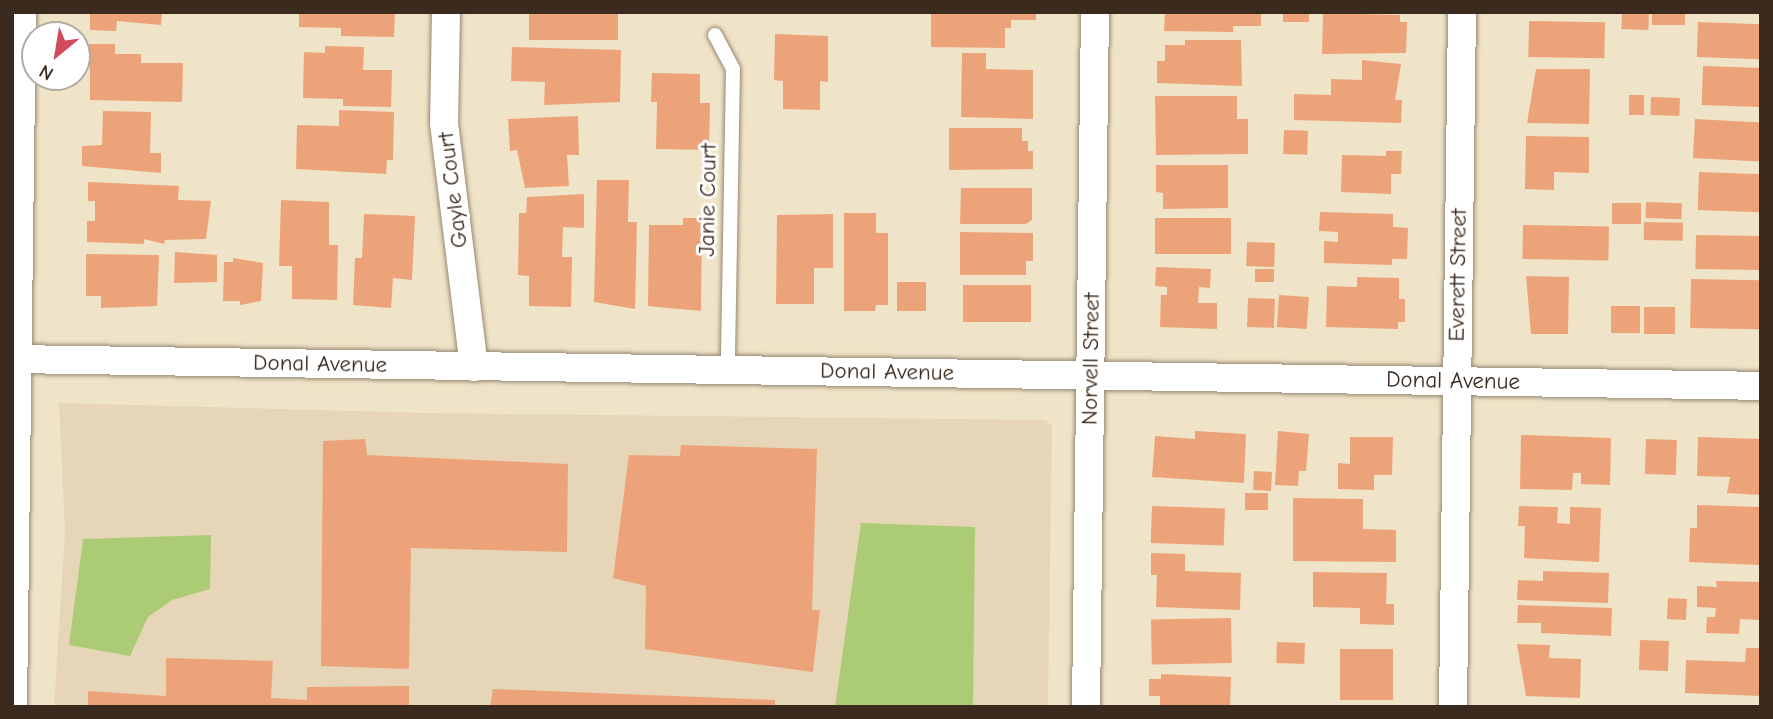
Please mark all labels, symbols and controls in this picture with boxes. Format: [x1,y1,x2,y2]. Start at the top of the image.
north arrow [21,21,91,91]
text: N [36,60,57,85]
street label: Gayle Court [432,130,474,250]
street label: Janie Court [693,143,723,257]
street label: Everett Street [1443,208,1473,342]
street label: Norvell Street [1076,293,1106,425]
street label: Donal Avenue [253,349,387,379]
street label: Donal Avenue [820,357,954,387]
street label: Donal Avenue [1386,366,1520,396]

